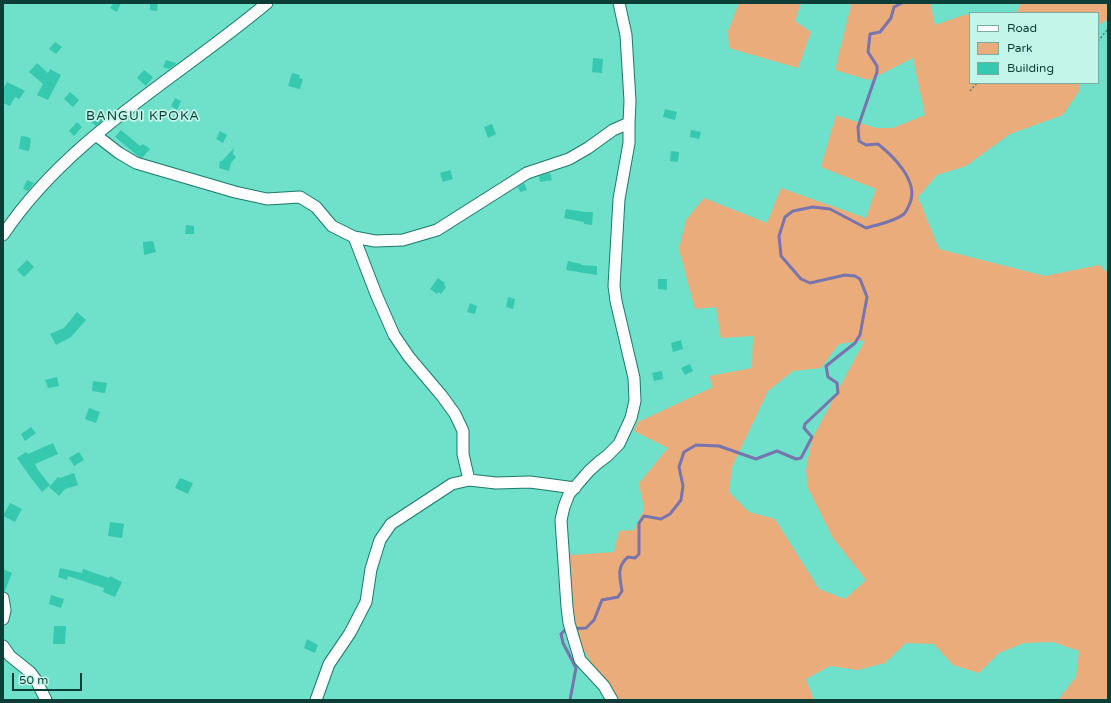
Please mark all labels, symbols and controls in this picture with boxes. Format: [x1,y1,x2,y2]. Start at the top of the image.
legend [969,12,1099,84]
text: Road [1007,21,1037,35]
text: Park [1007,41,1033,55]
text: Building [1007,61,1054,75]
district label: BANGUI KPOKA [86,109,200,125]
scale bar [14,665,84,691]
text: 50 m [19,673,48,687]

